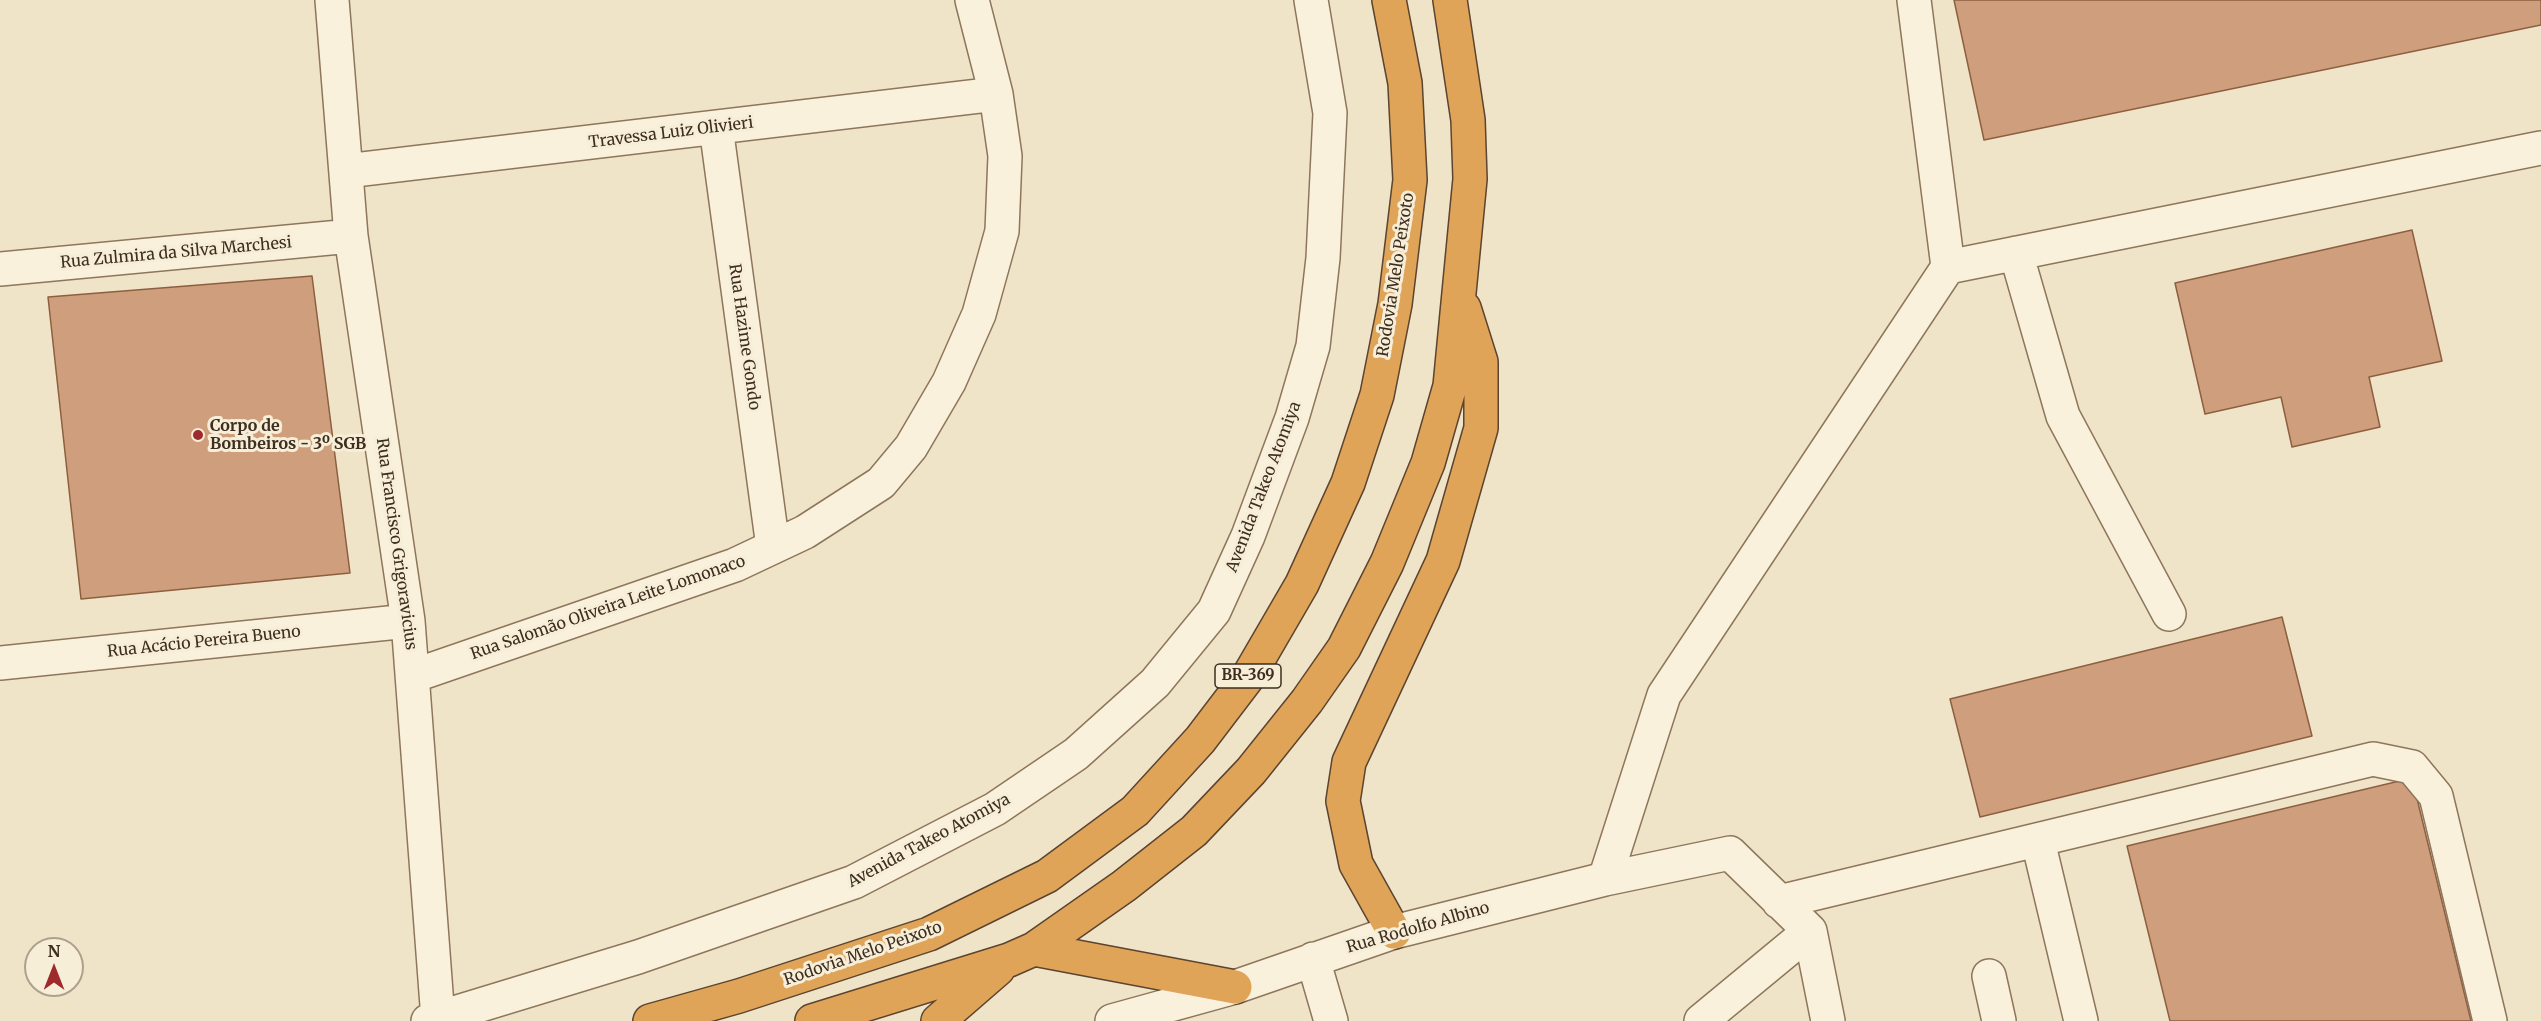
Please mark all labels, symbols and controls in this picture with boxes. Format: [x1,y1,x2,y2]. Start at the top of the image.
street label: Travessa Luiz Olivieri [588,113,754,153]
street label: Rodovia Melo Peixoto [1374,192,1418,358]
street label: Rua Zulmira da Silva Marchesi [59,233,293,273]
street label: Rua Hazime Gondo [724,263,764,411]
street label: Avenida Takeo Atomiya [1223,399,1305,575]
place label: Corpo de Bombeiros - 3º SGB [210,416,366,454]
marker: Corpo de Bombeiros - 3º SGB [191,428,205,442]
street label: Rua Francisco Grigoravicius [372,437,420,651]
street label: Rua Salomão Oliveira Leite Lomonaco [468,552,748,664]
street label: Rua Acácio Pereira Bueno [106,622,302,662]
road number: BR-369 [1215,664,1281,688]
street label: Avenida Takeo Atomiya [845,790,1013,892]
street label: Rua Rodolfo Albino [1344,898,1492,958]
street label: Rodovia Melo Peixoto [781,918,945,990]
north arrow [24,937,84,997]
text: N [48,941,60,961]

